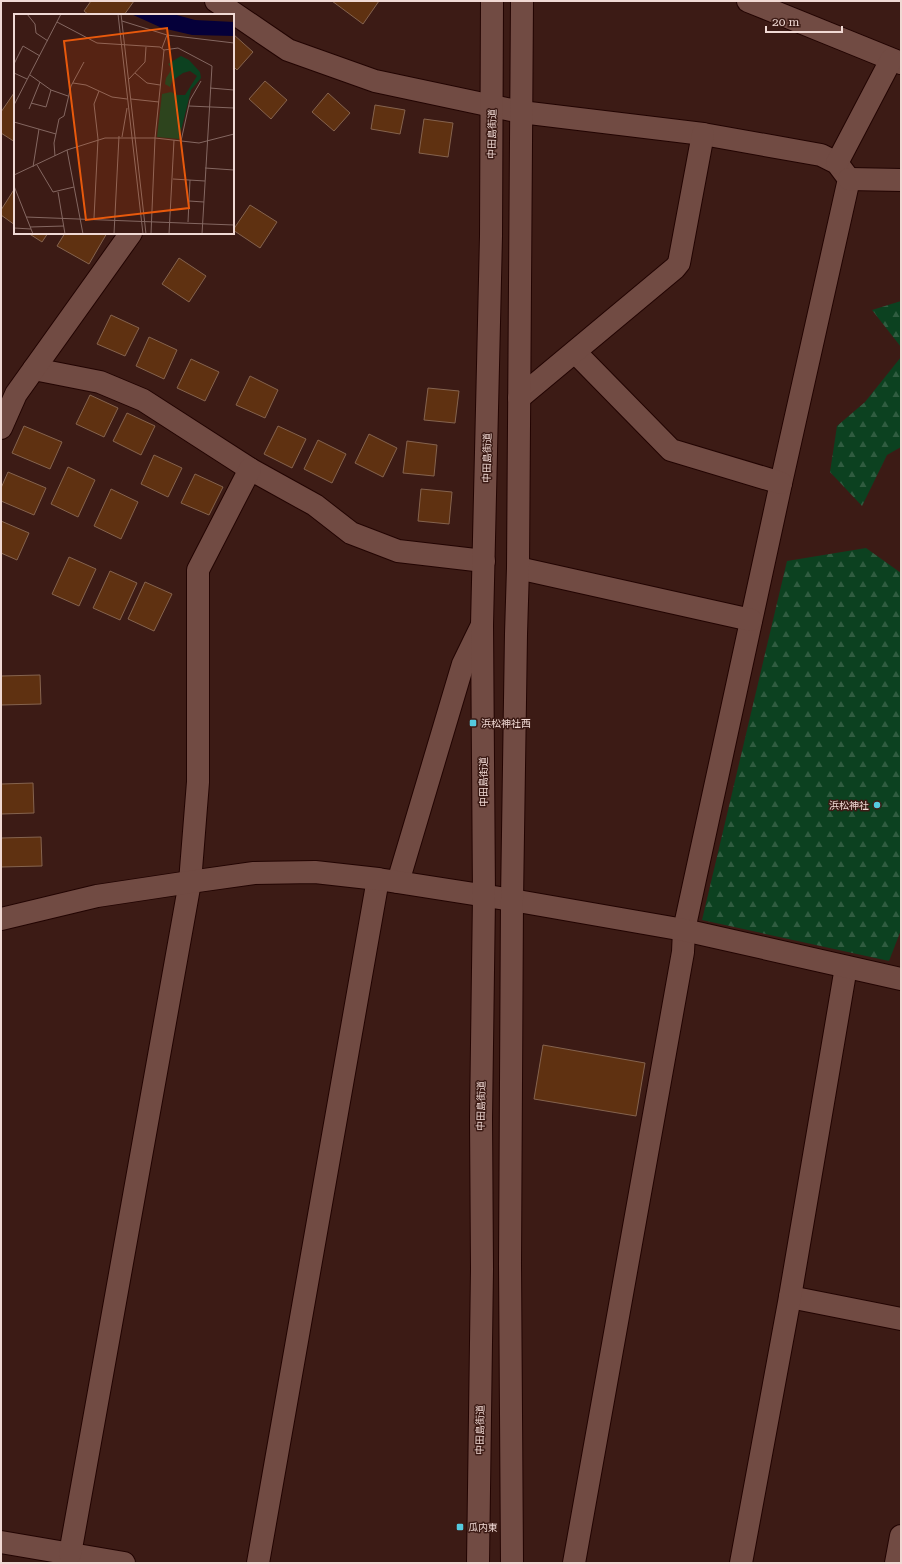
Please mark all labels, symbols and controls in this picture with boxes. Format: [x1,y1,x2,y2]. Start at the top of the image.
scale bar [766,8,842,34]
inset map [14,14,234,234]
text: 20 m [772,15,799,29]
street label: 中田島街道 [486,109,498,159]
street label: 中田島街道 [481,433,493,483]
marker: 浜松神社西 [468,718,478,728]
place label: 浜松神社西 [481,718,531,729]
street label: 中田島街道 [478,757,489,807]
place label: 浜松神社 [829,800,869,811]
marker: 浜松神社 [872,800,882,810]
street label: 中田島街道 [475,1081,487,1131]
street label: 中田島街道 [474,1405,486,1455]
marker: 瓜内東 [455,1522,465,1532]
place label: 瓜内東 [468,1522,498,1533]

